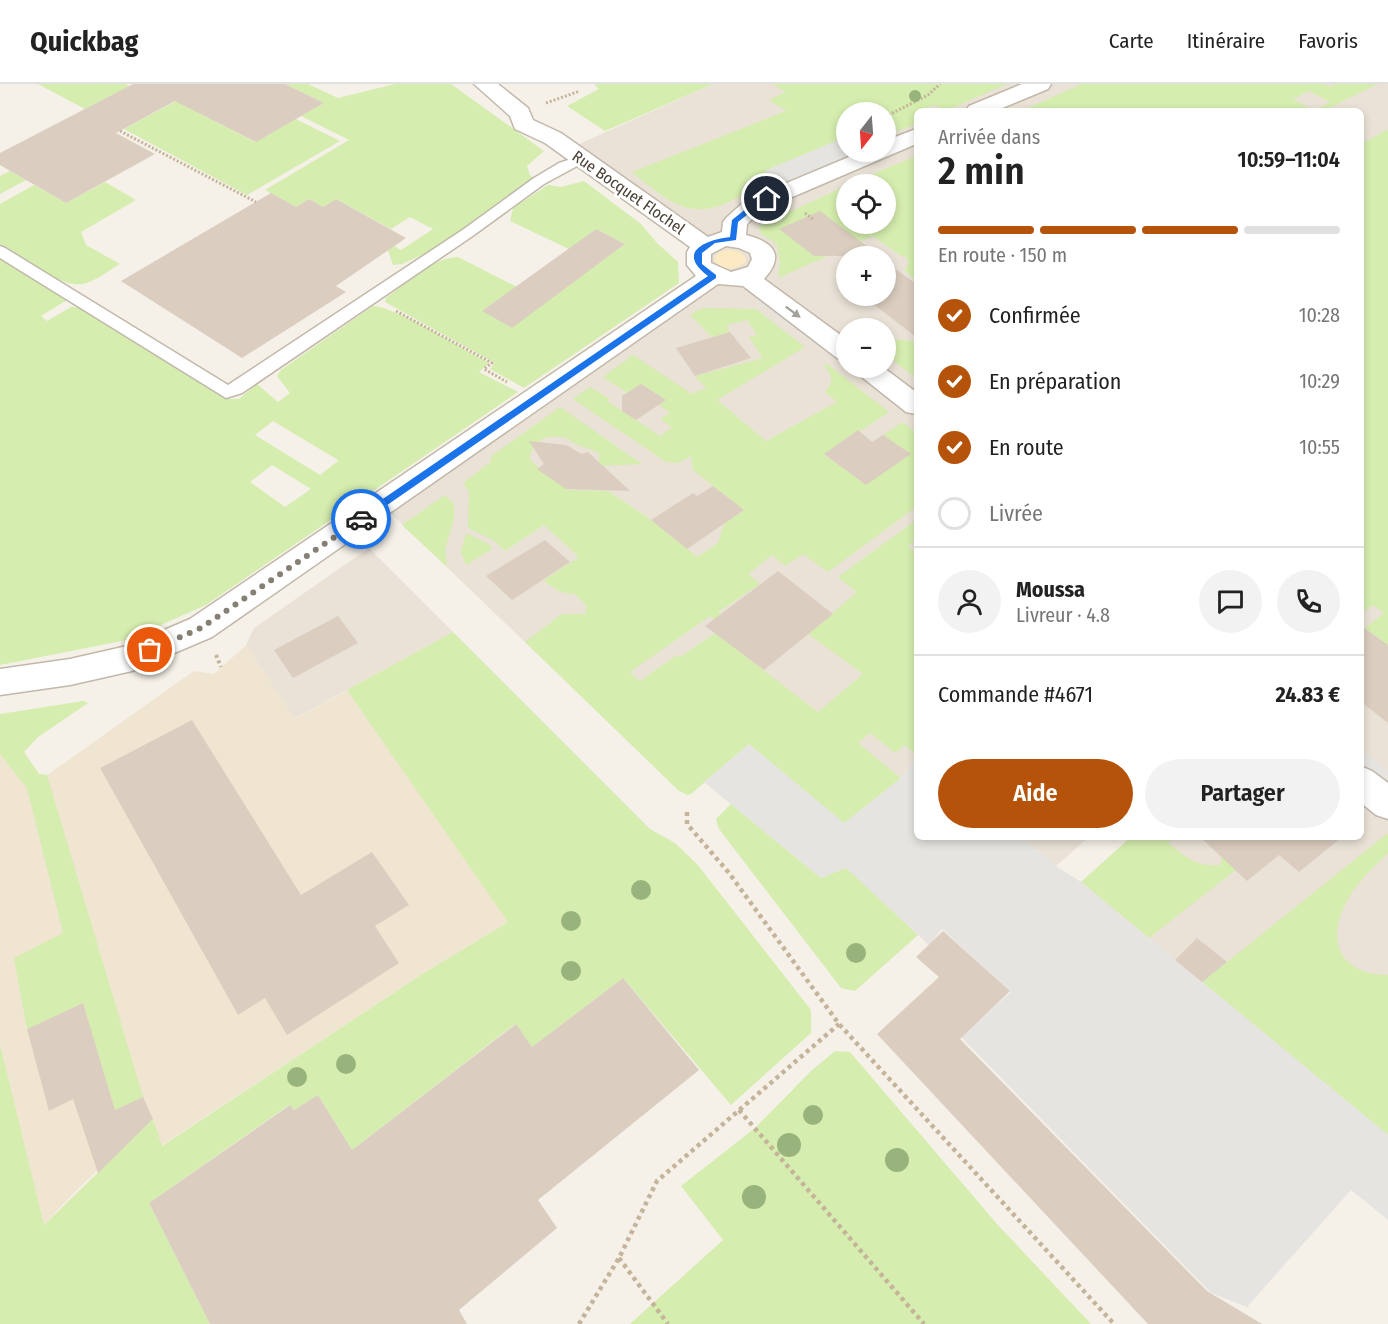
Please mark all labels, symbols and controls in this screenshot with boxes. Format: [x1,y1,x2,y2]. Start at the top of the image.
text: Quickbag [30,25,138,58]
text: Carte [1109,28,1154,54]
text: Itinéraire [1187,28,1265,54]
text: Favoris [1298,28,1358,54]
north arrow [836,102,896,162]
map controls [836,102,896,378]
text: Arrivée dans [938,125,1040,149]
street label: Rue Bocquet Flochel [569,146,689,238]
text: 10:59–11:04 [1238,146,1340,173]
text: 2 min [938,148,1025,194]
pin [741,173,792,224]
button: locate [836,174,896,234]
icon: home [750,182,783,215]
text: En route · 150 m [938,243,1067,267]
button: + [836,246,896,306]
icon: check [938,299,971,332]
text: Confirmée [989,302,1081,329]
text: 10:28 [1299,303,1340,327]
one-way arrow [785,306,801,318]
button: − [836,318,896,378]
icon: check [938,365,971,398]
text: En préparation [989,368,1121,395]
text: 10:29 [1299,369,1340,393]
icon: check [938,431,971,464]
text: En route [989,434,1064,461]
text: 10:55 [1299,435,1340,459]
courier [331,489,391,549]
text: Livrée [989,500,1043,527]
icon: car [345,503,378,536]
button: person [938,570,1001,633]
button: chat [1199,570,1262,633]
button: phone [1277,570,1340,633]
text: Moussa [1016,576,1085,603]
text: Livreur · 4.8 [1016,603,1110,627]
pin [124,624,175,675]
icon: bag [133,633,166,666]
text: Commande #4671 [938,681,1093,708]
text: 24.83 € [1276,681,1340,708]
button: Aide [938,759,1133,828]
button: Partager [1145,759,1340,828]

